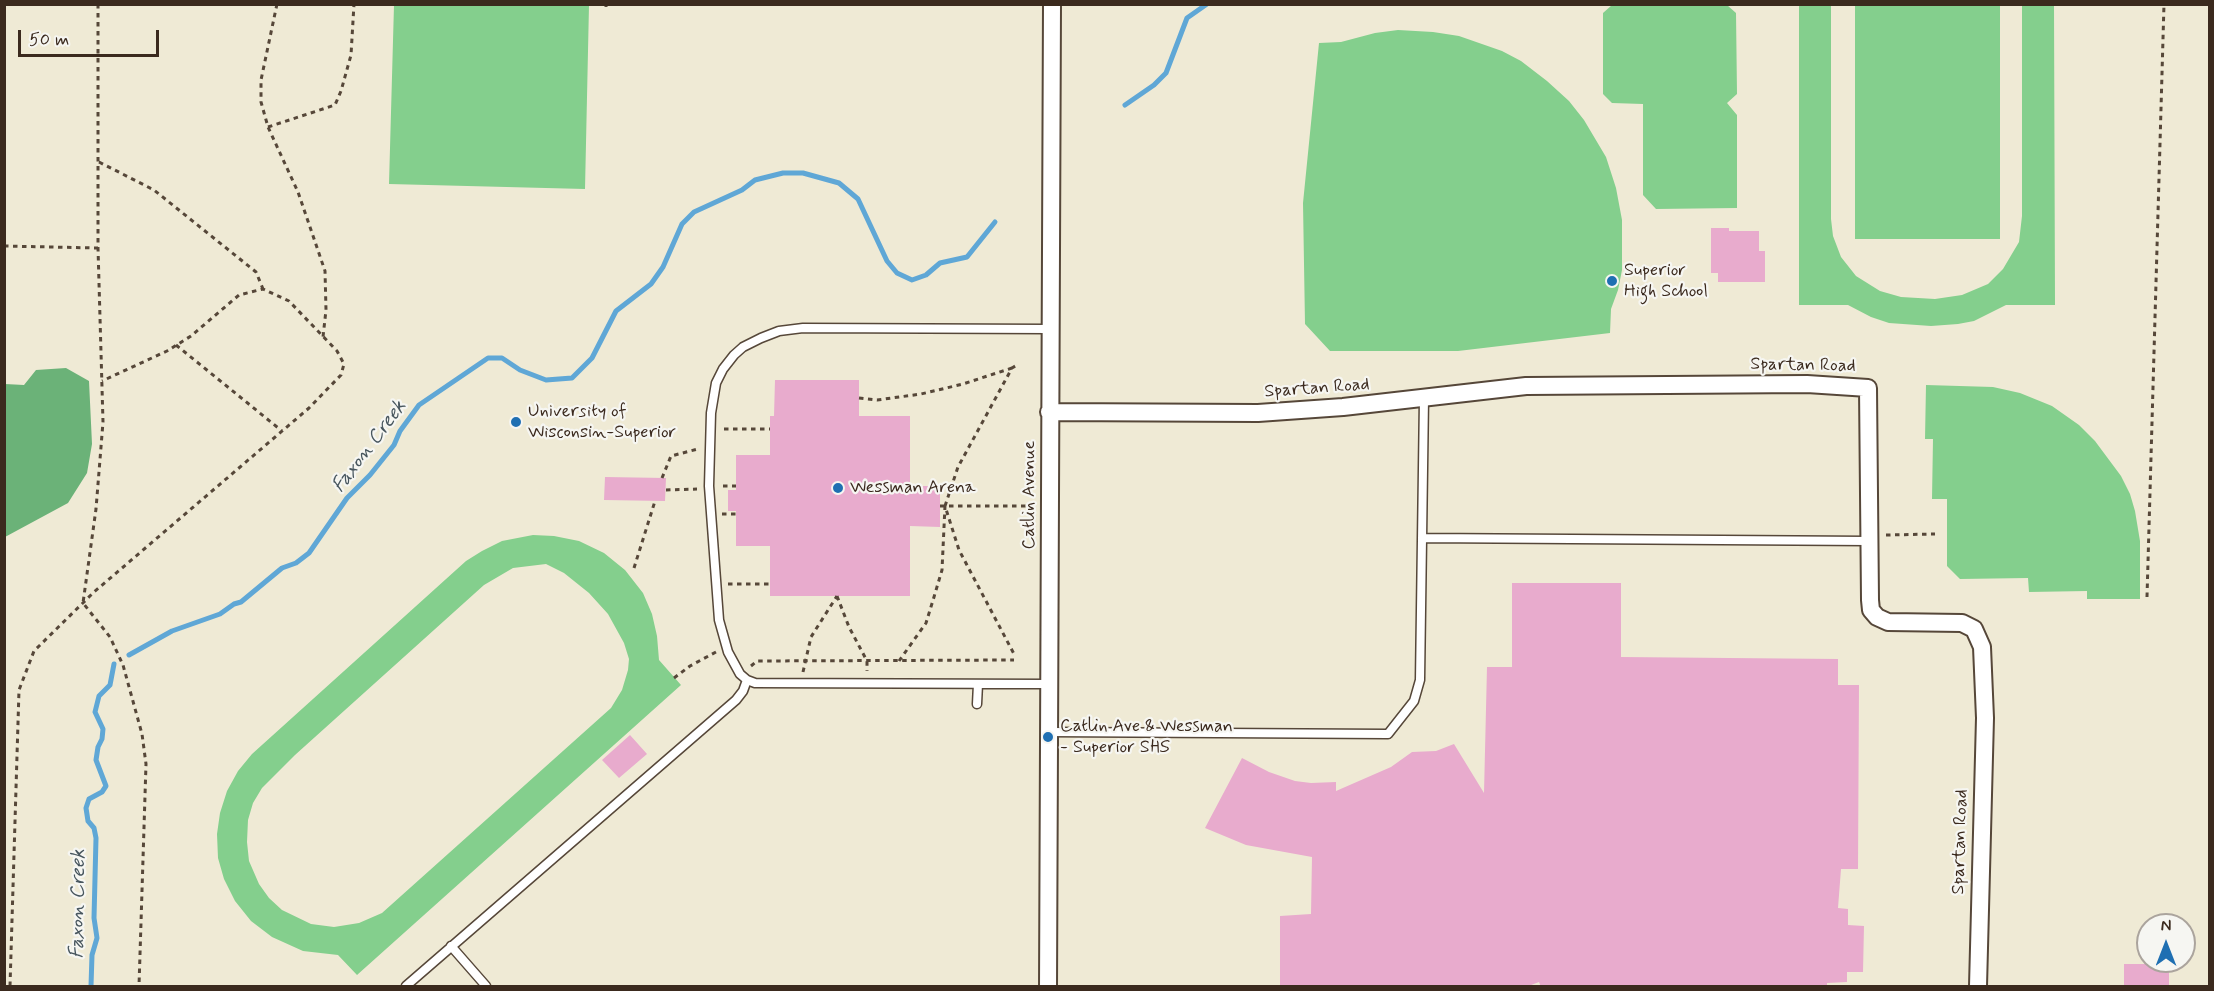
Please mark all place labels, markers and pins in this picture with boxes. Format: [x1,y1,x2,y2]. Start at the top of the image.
place label: Superior High School [1624,260,1708,302]
marker: Superior High School [1605,274,1619,288]
place label: University of Wisconsin-Superior [528,401,676,444]
marker: University of Wisconsin-Superior [509,415,523,429]
place label: Wessman Arena [850,477,976,499]
marker: Wessman Arena [831,481,845,495]
place label: Catlin Ave & Wessman - Superior SHS [1060,716,1233,758]
marker: Catlin Ave & Wessman - Superior SHS [1041,730,1055,744]

